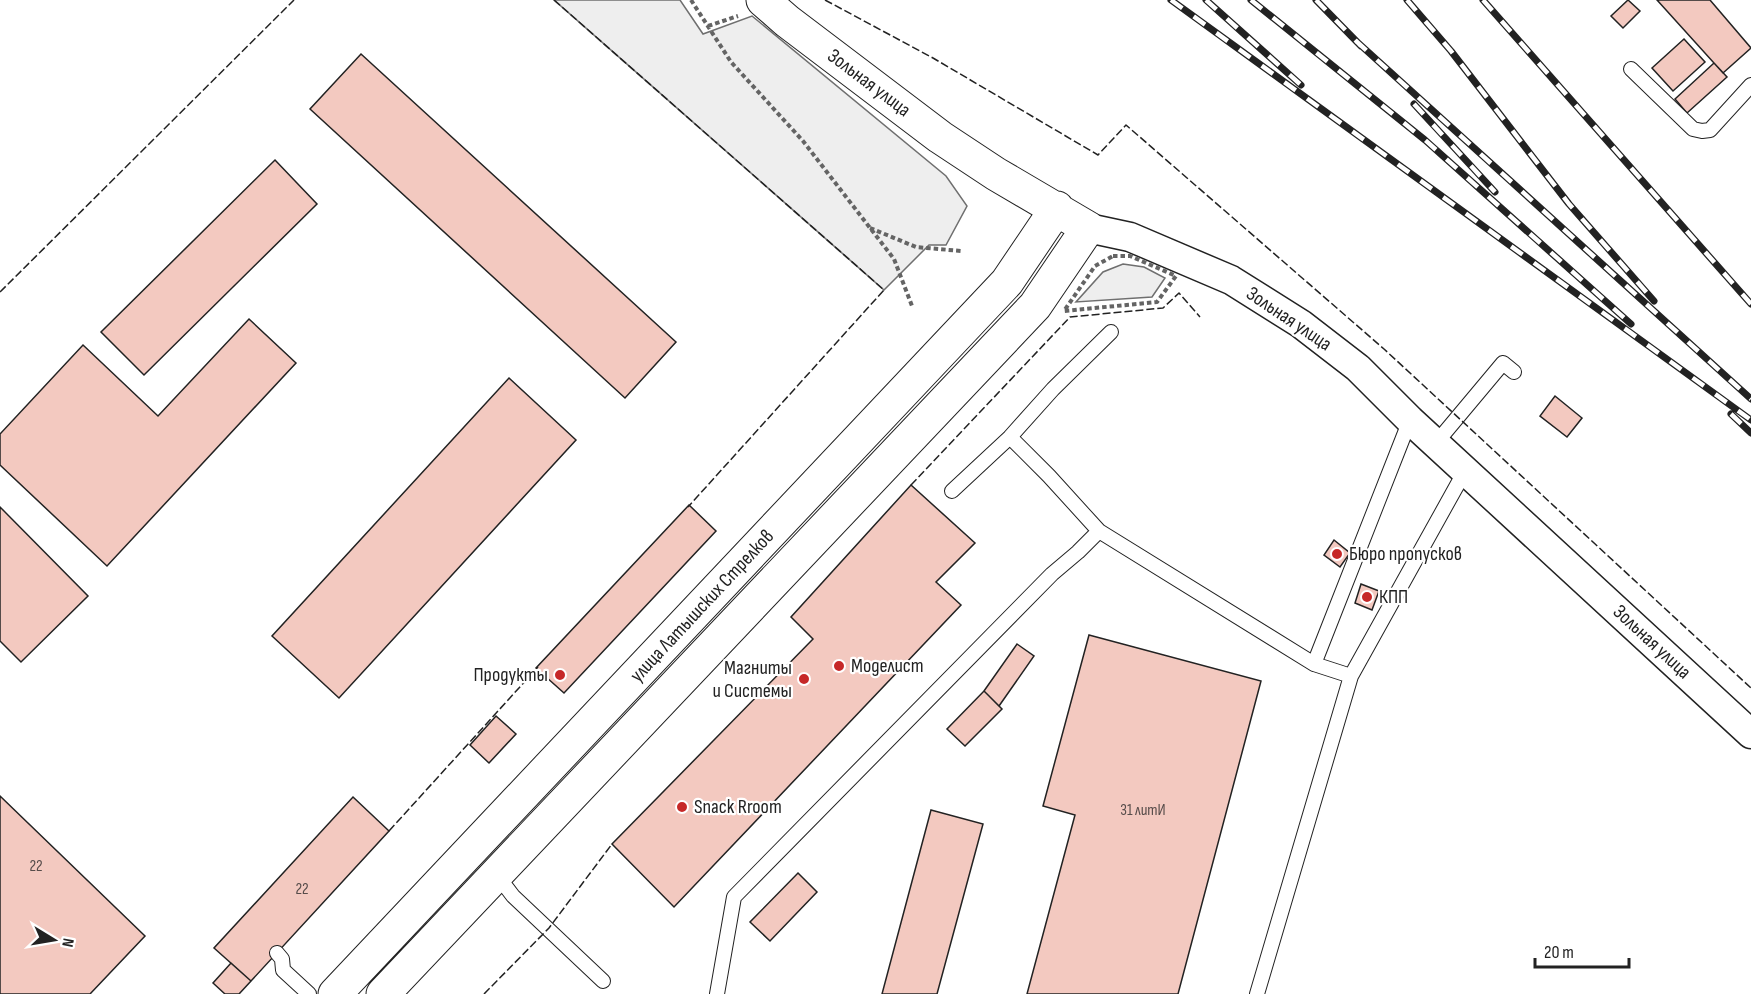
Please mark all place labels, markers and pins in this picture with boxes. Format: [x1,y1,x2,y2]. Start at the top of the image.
place label: Бюро пропусков [1349,542,1462,566]
marker: Бюро пропусков [1330,547,1344,561]
place label: КПП [1379,585,1408,609]
marker: КПП [1360,590,1374,604]
place label: Моделист [851,654,923,678]
place label: Магниты и Системы [713,656,792,703]
marker: Моделист [832,659,846,673]
place label: Продукты [473,663,548,687]
marker: Продукты [553,668,567,682]
marker: Магниты и Системы [797,672,811,686]
place label: Snack Rroom [694,795,782,819]
marker: Snack Rroom [675,800,689,814]

